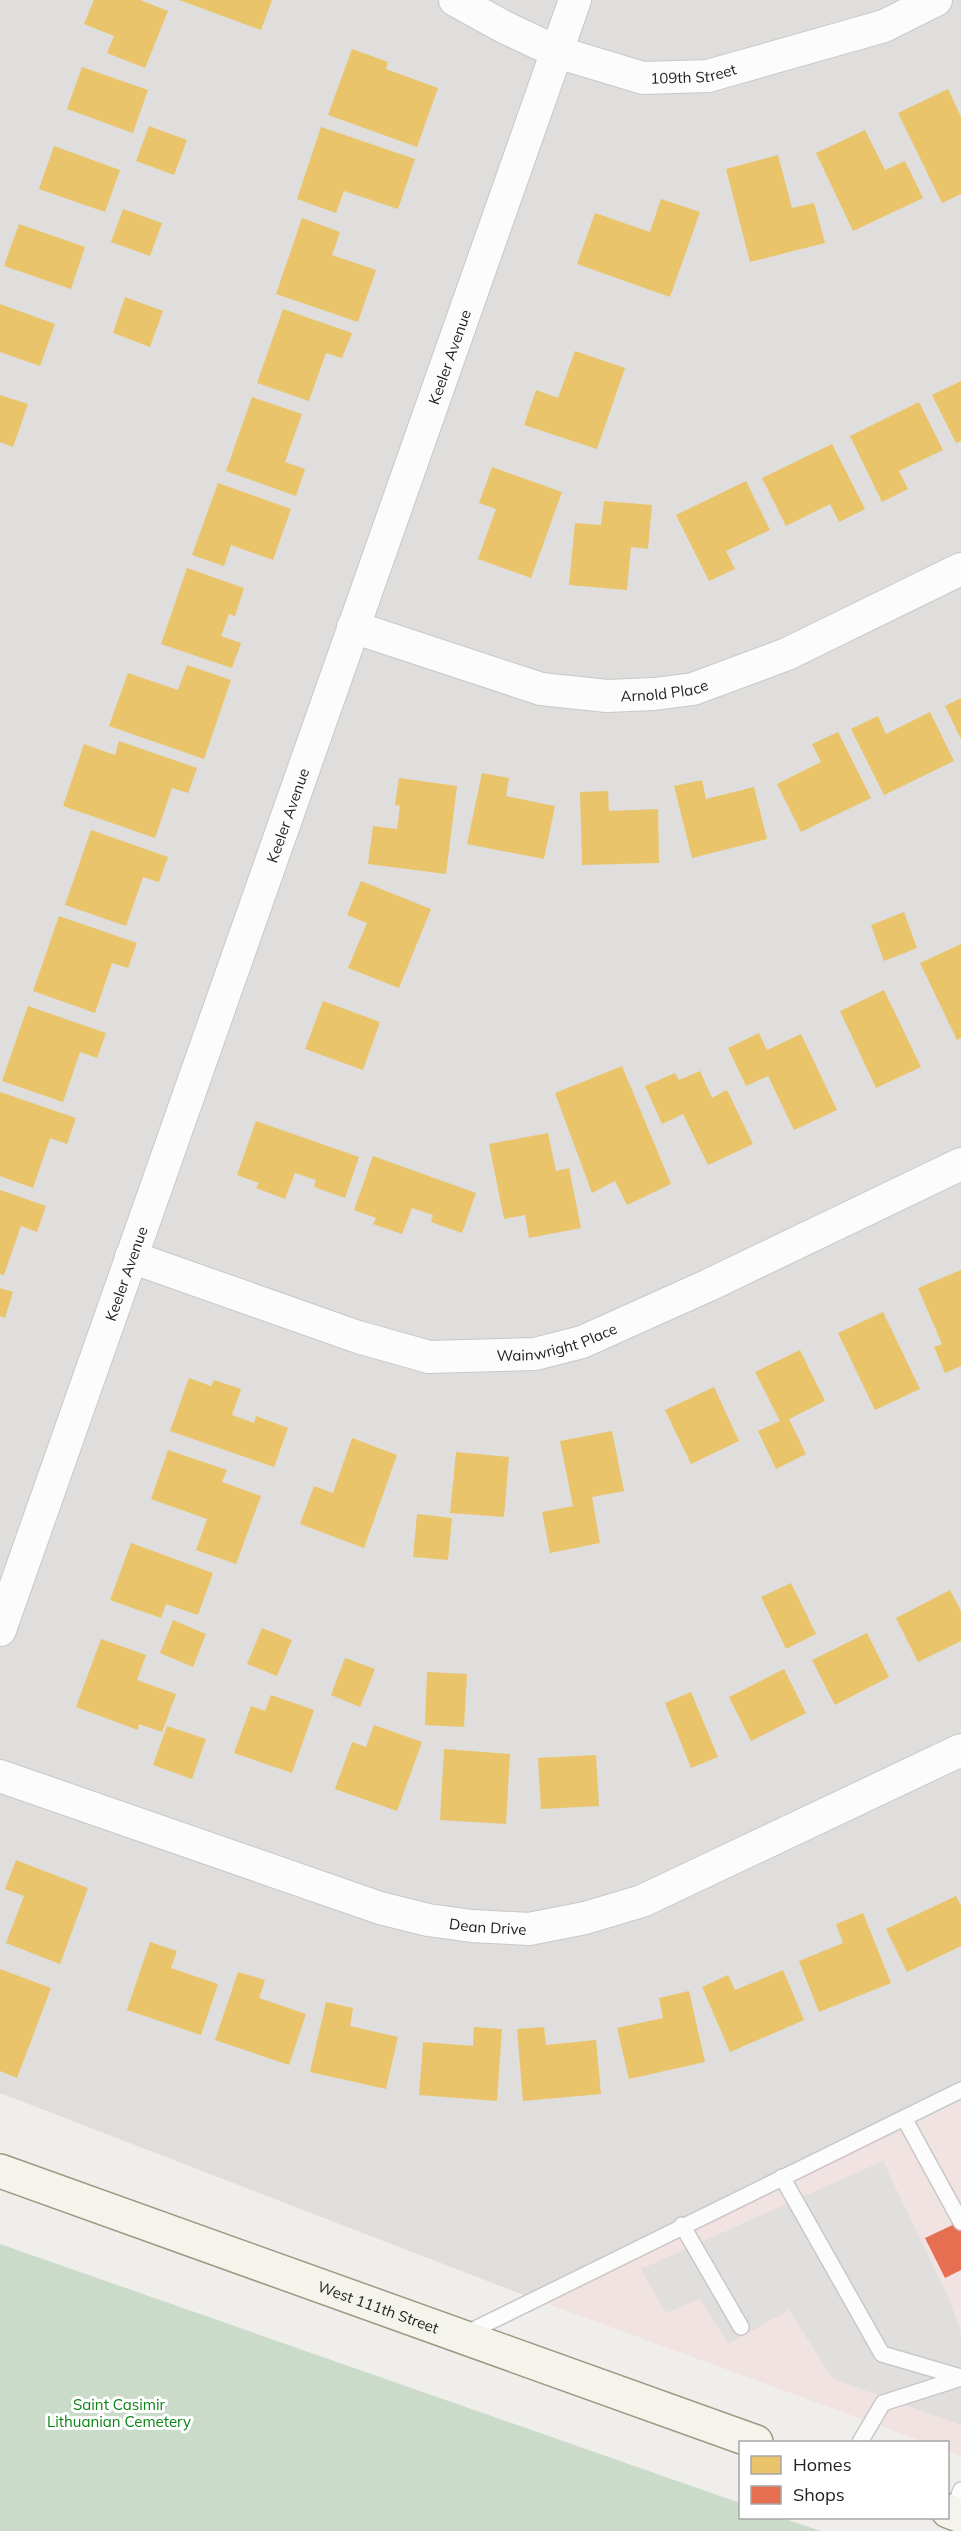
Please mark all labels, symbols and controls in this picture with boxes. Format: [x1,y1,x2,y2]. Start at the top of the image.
street label: 109th Street [650,59,738,87]
street label: Keeler Avenue [424,307,475,407]
street label: Arnold Place [620,675,711,705]
street label: Keeler Avenue [262,765,313,865]
street label: Keeler Avenue [100,1224,151,1323]
street label: Wainwright Place [496,1318,620,1365]
street label: Dean Drive [448,1913,527,1938]
street label: West 111th Street [315,2276,441,2337]
park label: Saint Casimir Lithuanian Cemetery [47,2395,191,2431]
legend [739,2441,949,2519]
text: Homes [793,2453,852,2476]
text: Shops [793,2483,845,2506]

